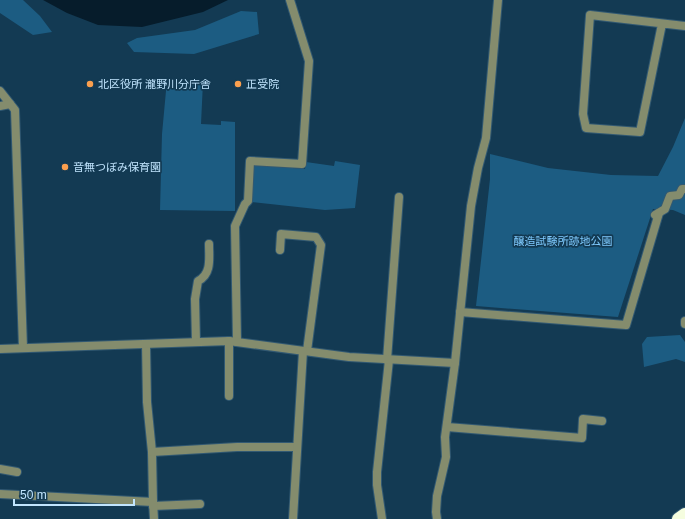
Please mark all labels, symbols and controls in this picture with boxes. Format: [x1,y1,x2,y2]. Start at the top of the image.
place label: 北区役所 瀧野川分庁舎 [98,78,211,90]
place label: 正受院 [246,78,279,90]
marker: 北区役所 瀧野川分庁舎 [85,79,95,89]
marker: 正受院 [233,79,243,89]
place label: 音無つぼみ保育園 [73,161,161,173]
marker: 音無つぼみ保育園 [60,162,70,172]
park label: 醸造試験所跡地公園 [514,235,613,247]
scale bar [14,481,134,507]
text: 50 m [20,488,47,502]

